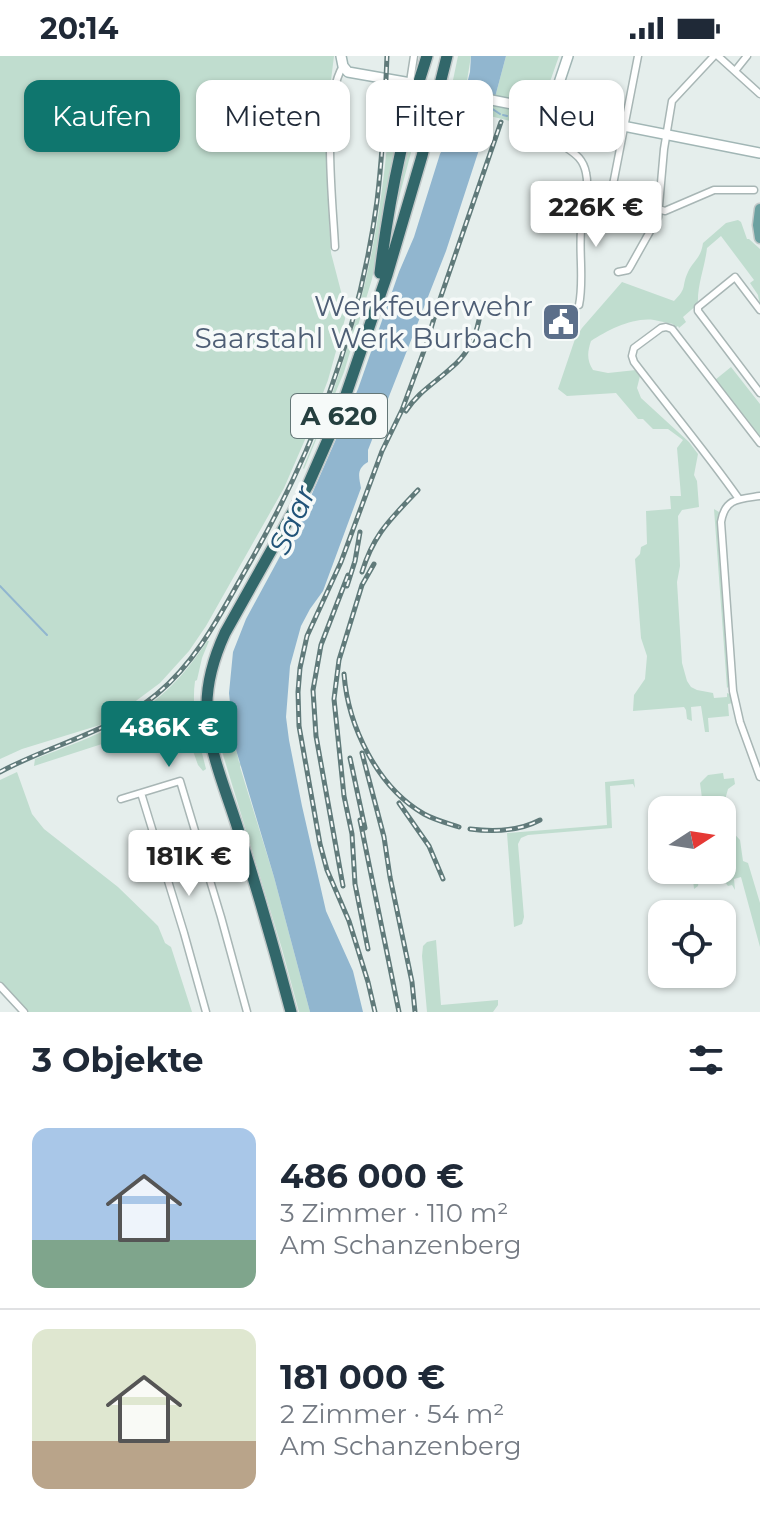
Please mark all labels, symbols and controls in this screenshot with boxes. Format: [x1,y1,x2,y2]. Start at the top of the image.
text: 20:14 [40,10,118,47]
chip: Kaufen [24,80,180,152]
chip: Mieten [196,80,350,152]
chip: Filter [366,80,493,152]
chip: Neu [509,80,624,152]
pin: 226K € [531,181,661,249]
text: 226K € [549,191,643,223]
place label: Werkfeuerwehr Saarstahl Werk Burbach [194,289,533,355]
public building icon: Werkfeuerwehr Saarstahl Werk Burbach [540,301,582,343]
road number: A 620 [291,394,387,438]
water label: Saar [261,479,324,560]
pin: 486K € [104,701,234,769]
text: 486K € [119,711,219,743]
north arrow [648,796,736,884]
map controls [648,796,736,988]
pin: 181K € [124,830,254,898]
text: 181K € [146,840,232,872]
button: locate [648,900,736,988]
icon: filters [684,1038,728,1082]
text: 3 Objekte [32,1039,204,1081]
text: 486 000 € [280,1155,464,1197]
icon: home [96,1160,192,1256]
text: 3 Zimmer · 110 m² [280,1197,508,1229]
text: Am Schanzenberg [280,1229,522,1261]
text: 181 000 € [280,1356,445,1398]
icon: home [96,1361,192,1457]
text: 2 Zimmer · 54 m² [280,1398,504,1430]
text: Am Schanzenberg [280,1430,522,1462]

